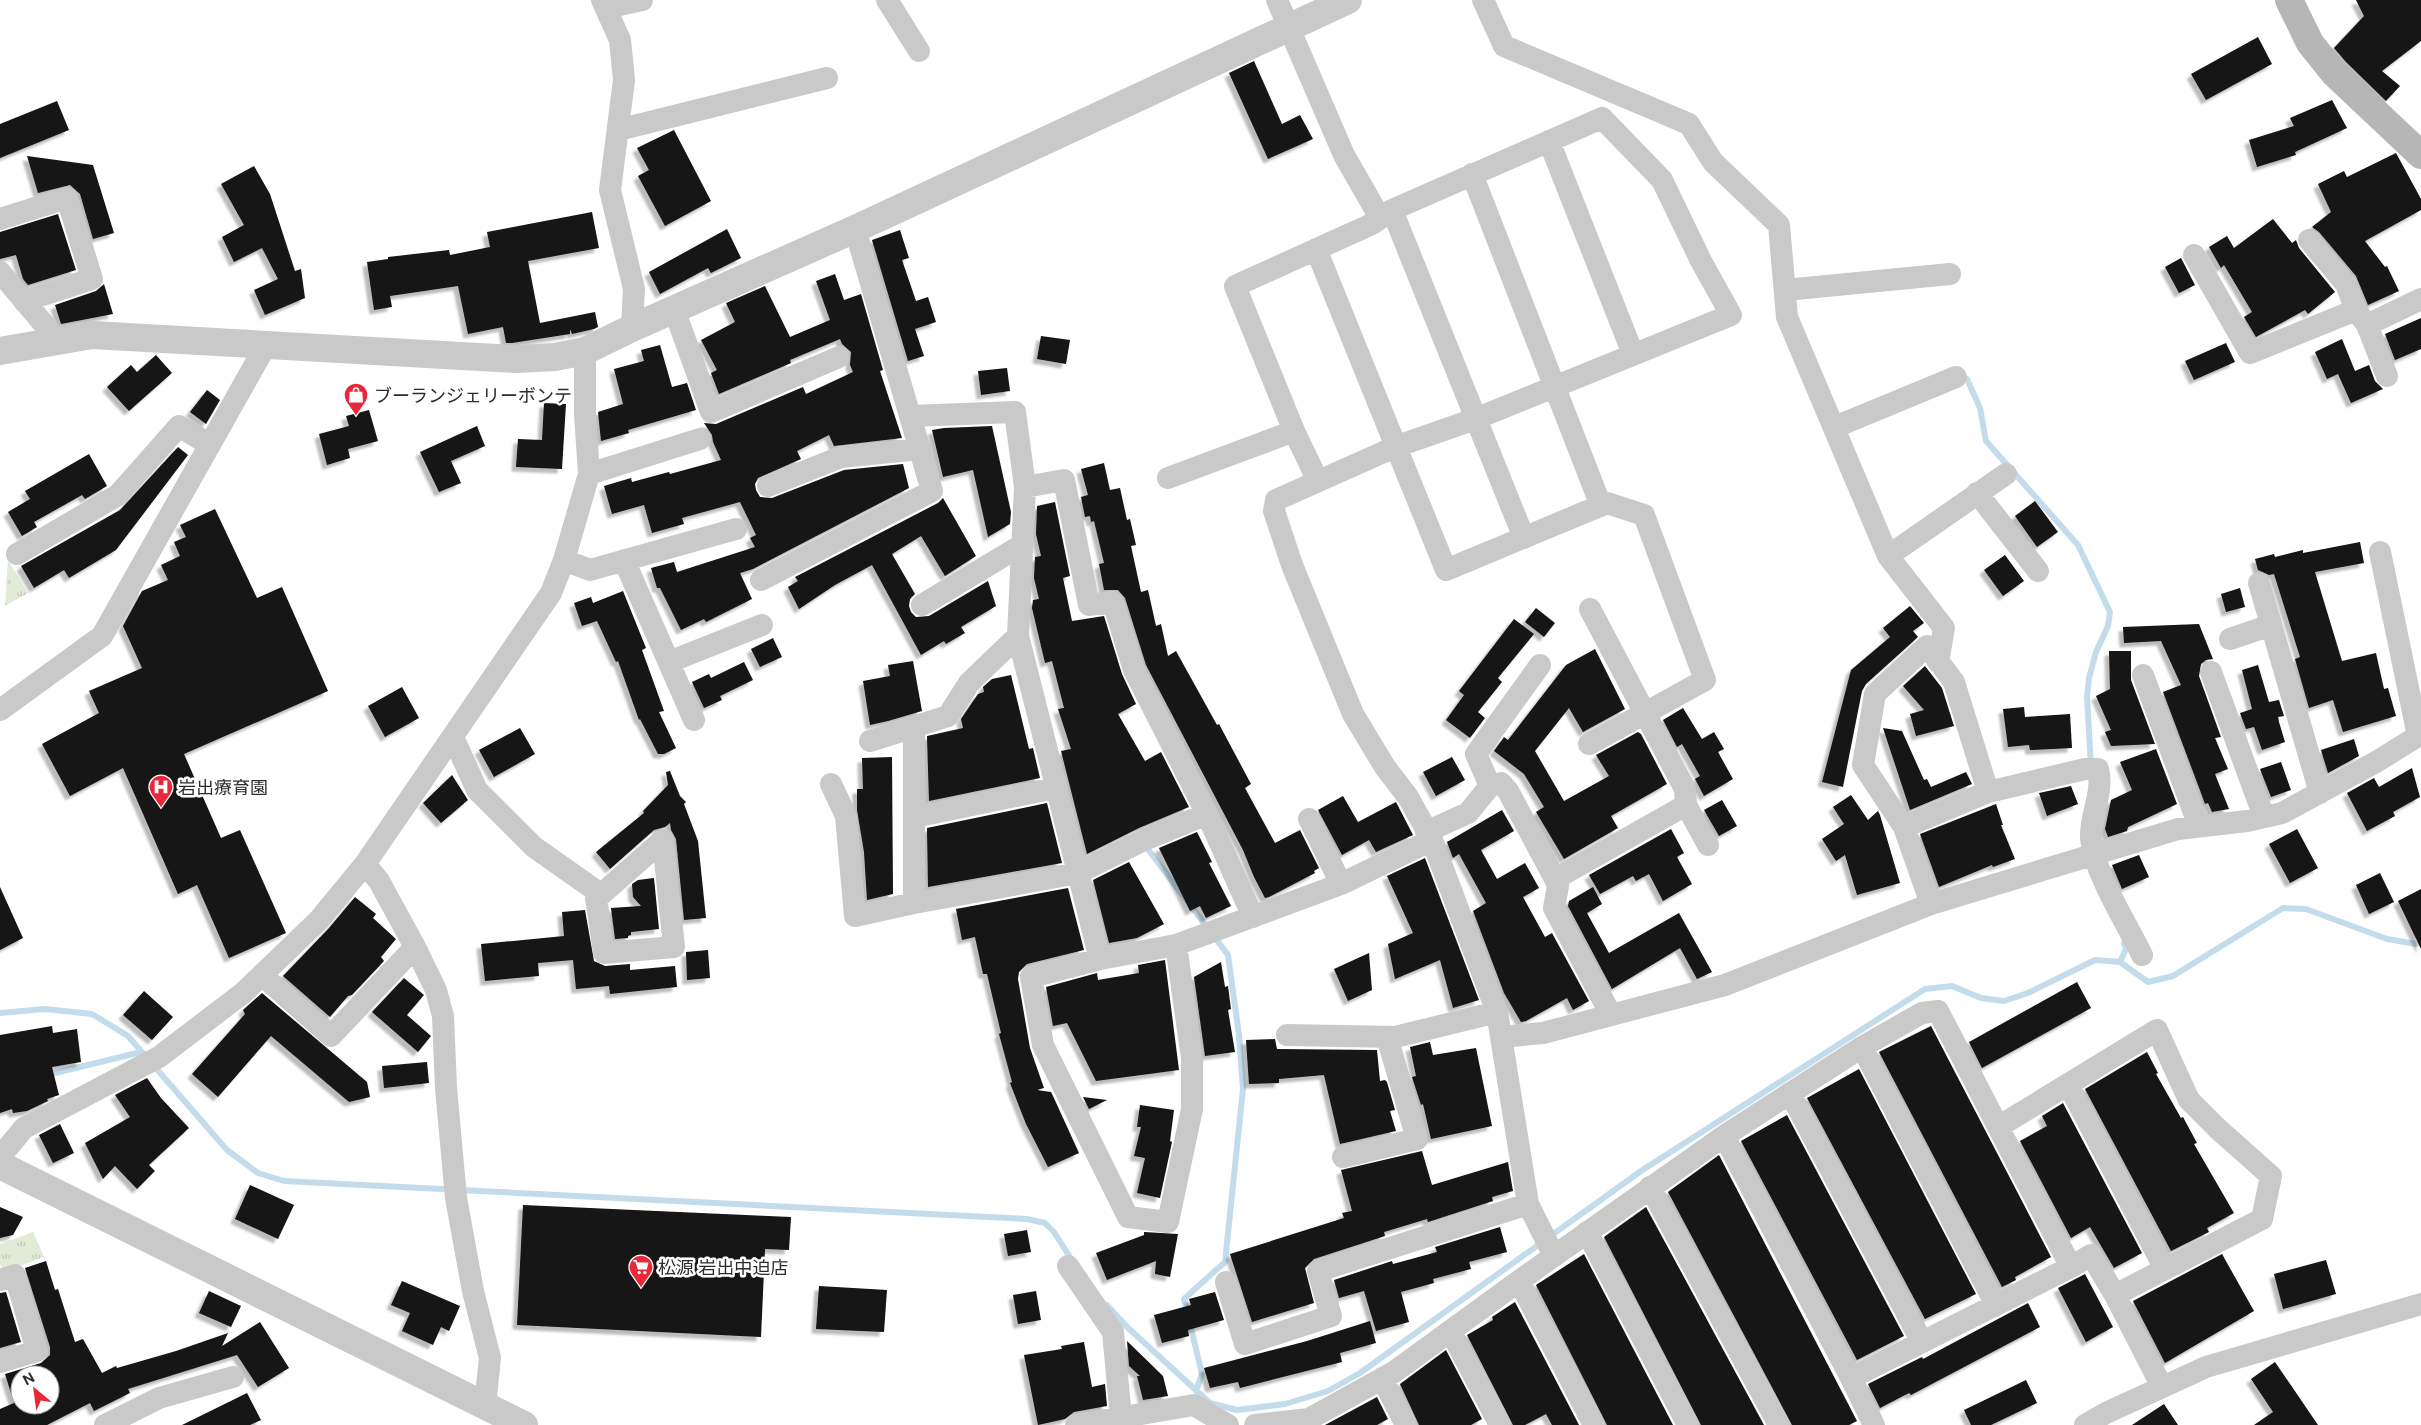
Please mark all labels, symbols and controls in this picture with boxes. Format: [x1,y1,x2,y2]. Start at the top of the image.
shop icon: ブーランジェリーボンテ [343,382,369,416]
place label: ブーランジェリーボンテ [374,385,572,406]
hospital icon: 岩出療育園 [148,774,174,808]
place label: 岩出療育園 [178,777,268,798]
supermarket icon: 松源 岩出中迫店 [628,1254,654,1288]
place label: 松源 岩出中迫店 [658,1257,788,1278]
north arrow [10,1365,60,1415]
text: N [20,1369,37,1388]

